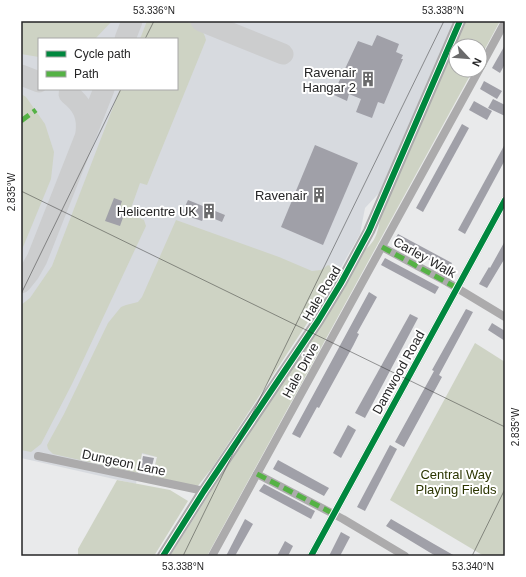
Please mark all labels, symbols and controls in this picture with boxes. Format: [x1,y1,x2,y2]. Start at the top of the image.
text: 53.336°N [133,5,175,16]
text: 53.338°N [422,5,464,16]
legend [38,38,178,90]
north arrow [448,38,488,78]
text: Cycle path [74,47,131,61]
text: N [470,56,484,69]
place label: Ravenair Hangar 2 [303,65,357,95]
text: Path [74,67,99,81]
building icon: Ravenair Hangar 2 [359,70,377,88]
text: 2.835°W [6,172,17,211]
building icon: Ravenair [310,186,328,204]
place label: Ravenair [255,188,308,203]
building icon: Helicentre UK [200,202,218,220]
place label: Helicentre UK [117,204,197,219]
street label: Carley Walk [391,234,459,281]
street label: Hale Road [299,263,344,323]
street label: Damwood Road [369,328,428,417]
street label: Hale Drive [279,340,322,400]
text: 2.835°W [510,407,521,446]
street label: Dungeon Lane [81,446,167,479]
park label: Central Way Playing Fields [416,467,497,497]
text: 53.338°N [162,561,204,572]
text: 53.340°N [452,561,494,572]

